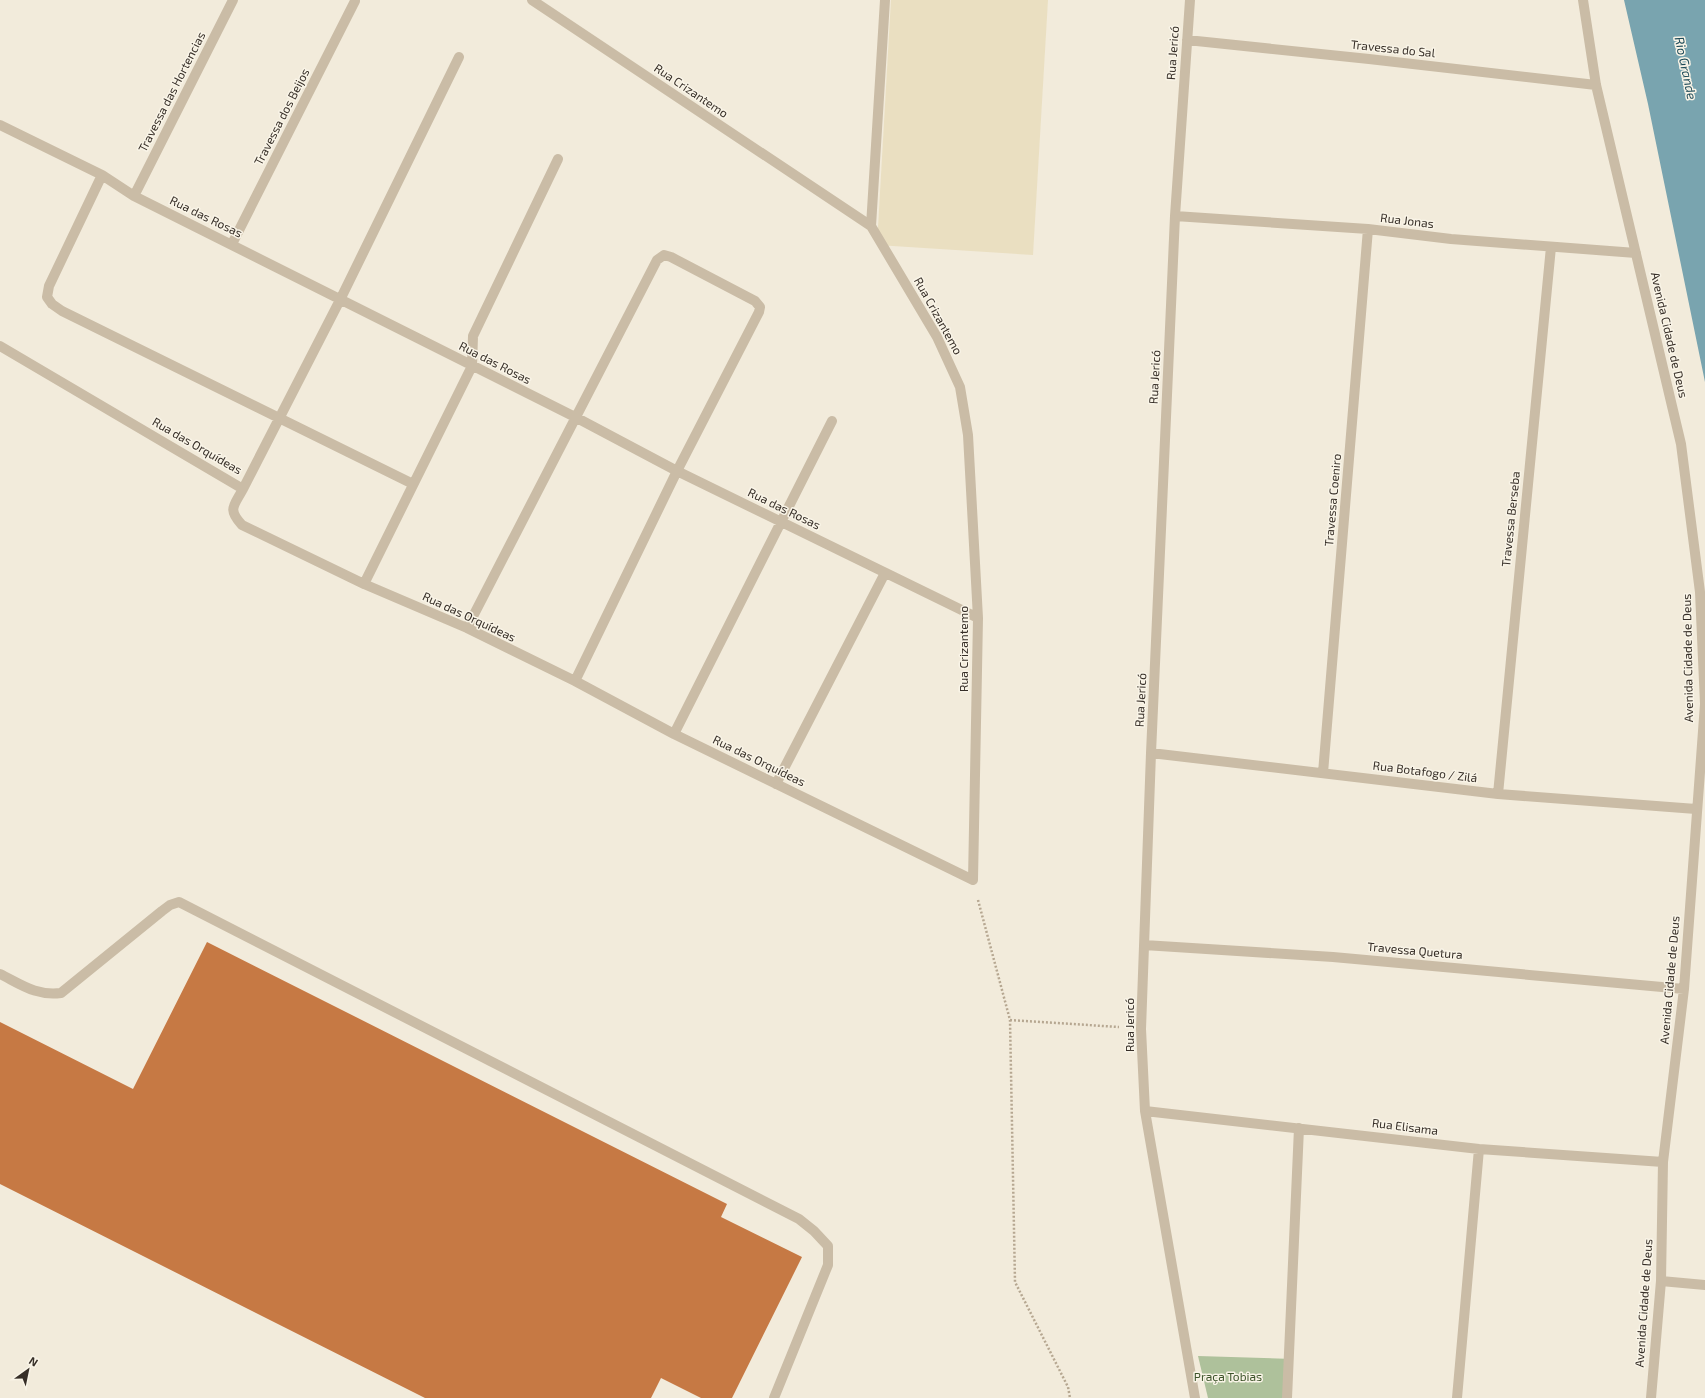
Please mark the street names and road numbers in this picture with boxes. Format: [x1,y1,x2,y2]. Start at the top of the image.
street label: Rua Jericó [1163,25,1181,80]
street label: Travessa das Hortencias [135,29,208,154]
street label: Travessa do Sal [1350,37,1436,59]
street label: Rua Crizantemo [652,60,731,120]
street label: Travessa dos Beijos [251,66,312,168]
street label: Rua das Rosas [168,193,245,240]
street label: Rua Jonas [1380,210,1435,230]
street label: Avenida Cidade de Deus [1649,271,1691,399]
street label: Rua Crizantemo [912,274,966,357]
street label: Rua das Rosas [457,338,534,386]
street label: Rua Jericó [1146,349,1162,404]
street label: Rua das Orquídeas [150,414,245,476]
street label: Travessa Coeniro [1321,453,1343,547]
street label: Travessa Berseba [1498,470,1522,567]
street label: Rua das Rosas [746,485,823,532]
street label: Rua das Orquídeas [421,588,518,644]
street label: Avenida Cidade de Deus [1679,594,1695,722]
street label: Rua Crizantemo [956,606,970,692]
street label: Rua Jericó [1132,672,1148,727]
street label: Rua das Orquídeas [711,732,808,789]
street label: Rua Botafogo / Zilá [1372,758,1478,784]
street label: Avenida Cidade de Deus [1656,915,1682,1045]
street label: Travessa Quetura [1367,939,1463,962]
street label: Rua Jericó [1122,998,1136,1052]
street label: Rua Elisama [1371,1115,1439,1137]
street label: Avenida Cidade de Deus [1632,1238,1654,1368]

